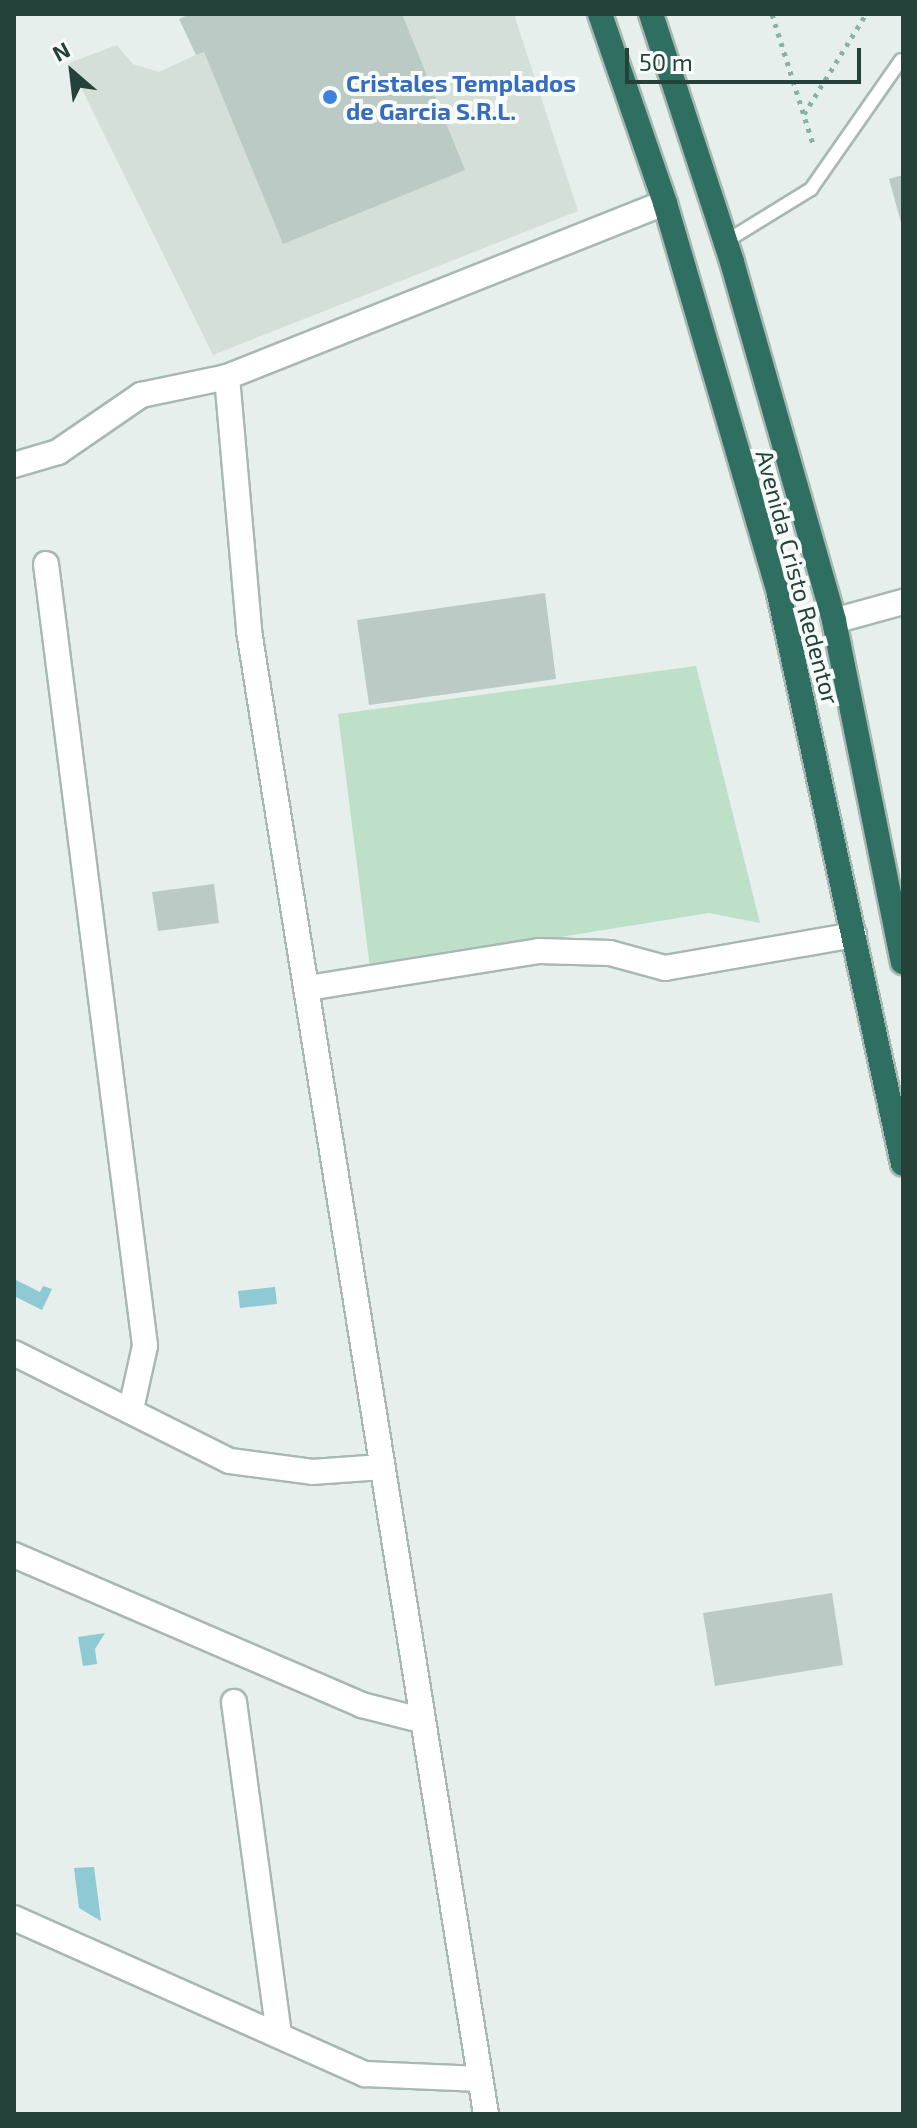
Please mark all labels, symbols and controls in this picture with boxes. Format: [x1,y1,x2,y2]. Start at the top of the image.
north arrow [32,32,112,112]
scale bar [629,32,865,82]
text: N [48,36,74,66]
text: 50 m [639,47,693,76]
place label: Cristales Templados de Garcia S.R.L. [346,69,576,125]
marker: Cristales Templados de Garcia S.R.L. [321,88,339,106]
street label: Avenida Cristo Redentor [750,447,846,707]

